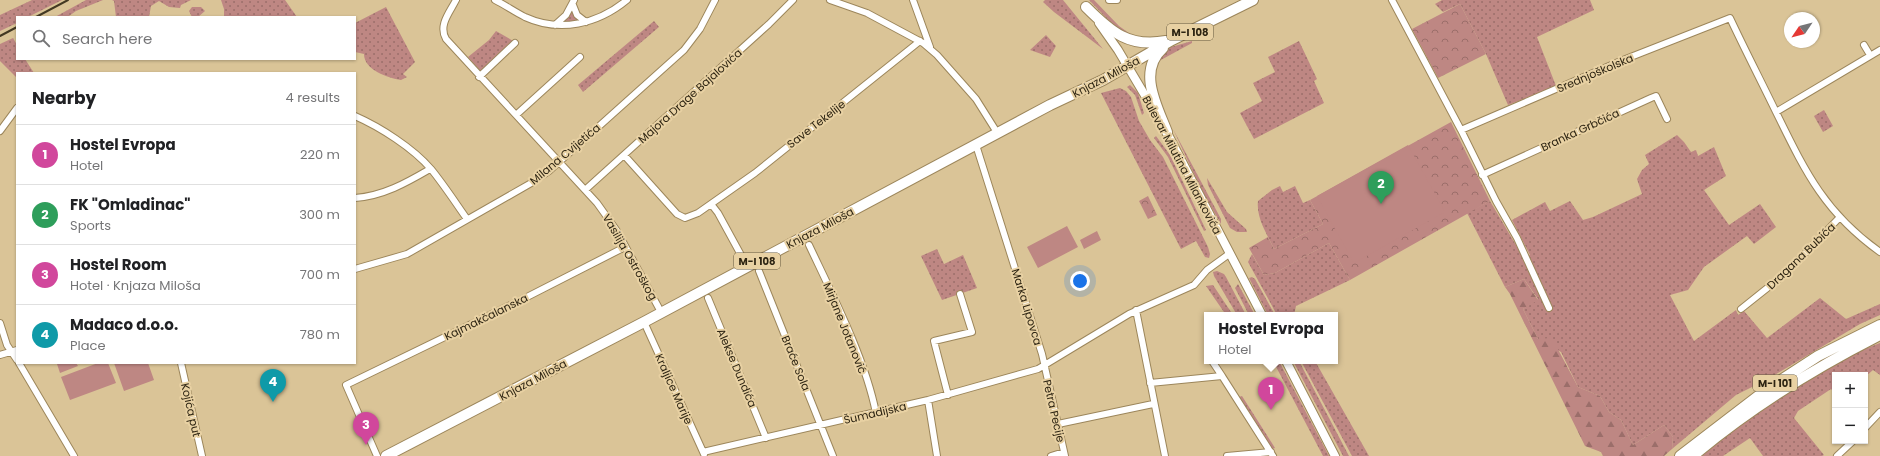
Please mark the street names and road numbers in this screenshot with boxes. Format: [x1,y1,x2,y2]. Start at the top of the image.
road number: M-I 108 [1167,24,1213,40]
street label: Majora Drage Bajalovića [635,45,745,147]
street label: Srednjoškolska [1554,50,1636,96]
street label: Knjaza Miloša [1069,52,1143,102]
street label: Bulevar Milutina Milankovića [1139,93,1225,237]
street label: Save Tekelije [783,96,849,152]
street label: Branka Grbčića [1538,105,1622,155]
street label: Milana Cvijetića [526,120,604,188]
street label: Knjaza Miloša [783,203,857,253]
street label: Vasilija Ostroškog [599,211,661,303]
street label: Dragana Bubića [1763,219,1839,293]
road number: M-I 108 [734,253,780,269]
street label: Marka Lipovca [1008,267,1046,347]
street label: Mirjane Jotanović [819,280,871,376]
street label: Kajmakčalanska [441,290,531,344]
street label: Alekse Dundića [713,326,761,410]
street label: Braće Sola [778,333,814,393]
street label: Kraljice Marije [651,351,697,427]
street label: Knjaza Miloša [496,355,570,405]
road number: M-I 101 [1753,375,1797,391]
street label: Petra Pecije [1039,378,1069,444]
street label: Kojića put [177,382,205,438]
street label: Šumadijska [842,398,908,428]

